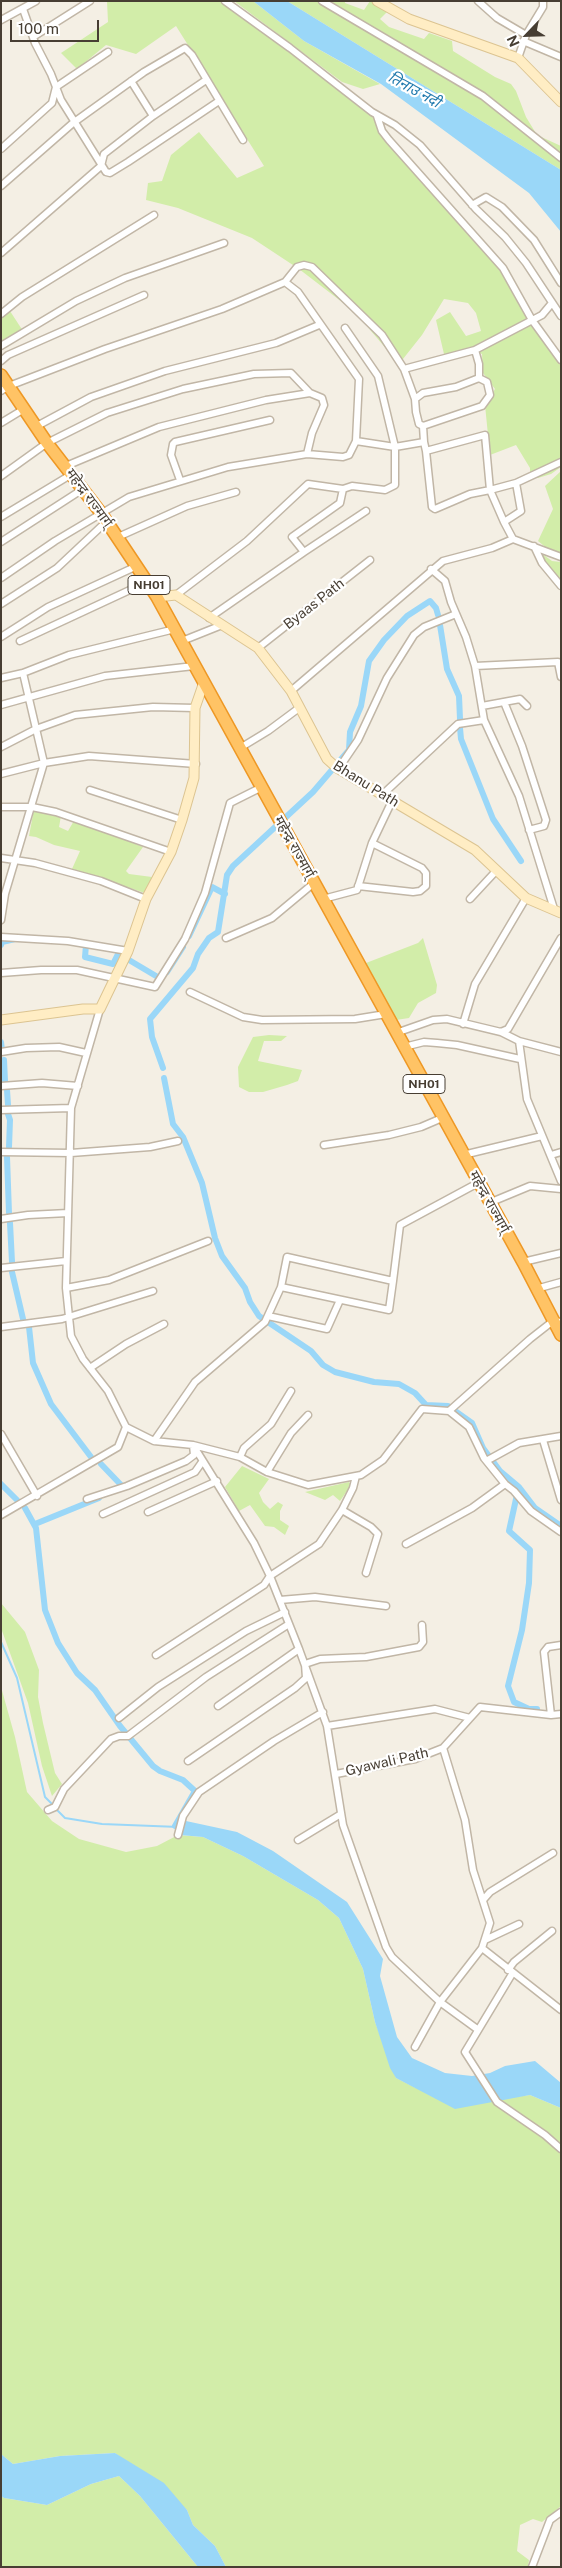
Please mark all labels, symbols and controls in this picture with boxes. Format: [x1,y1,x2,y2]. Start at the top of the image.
scale bar [12,10,101,42]
north arrow [502,10,552,60]
text: 100 m [18,20,59,37]
text: N [504,33,523,49]
water label: तिनाउ नदी [385,68,443,112]
street label: महेन्द्र राज्मार्ग् [62,465,116,531]
street label: Byaas Path [280,575,348,633]
road number: NH01 [128,576,170,594]
street label: Bhanu Path [330,757,402,811]
street label: महेन्द्र राज्मार्ग् [270,813,318,881]
road number: NH01 [403,1074,445,1094]
street label: महेन्द्र राज्मार्ग् [465,1168,513,1236]
street label: Gyawali Path [344,1744,430,1780]

